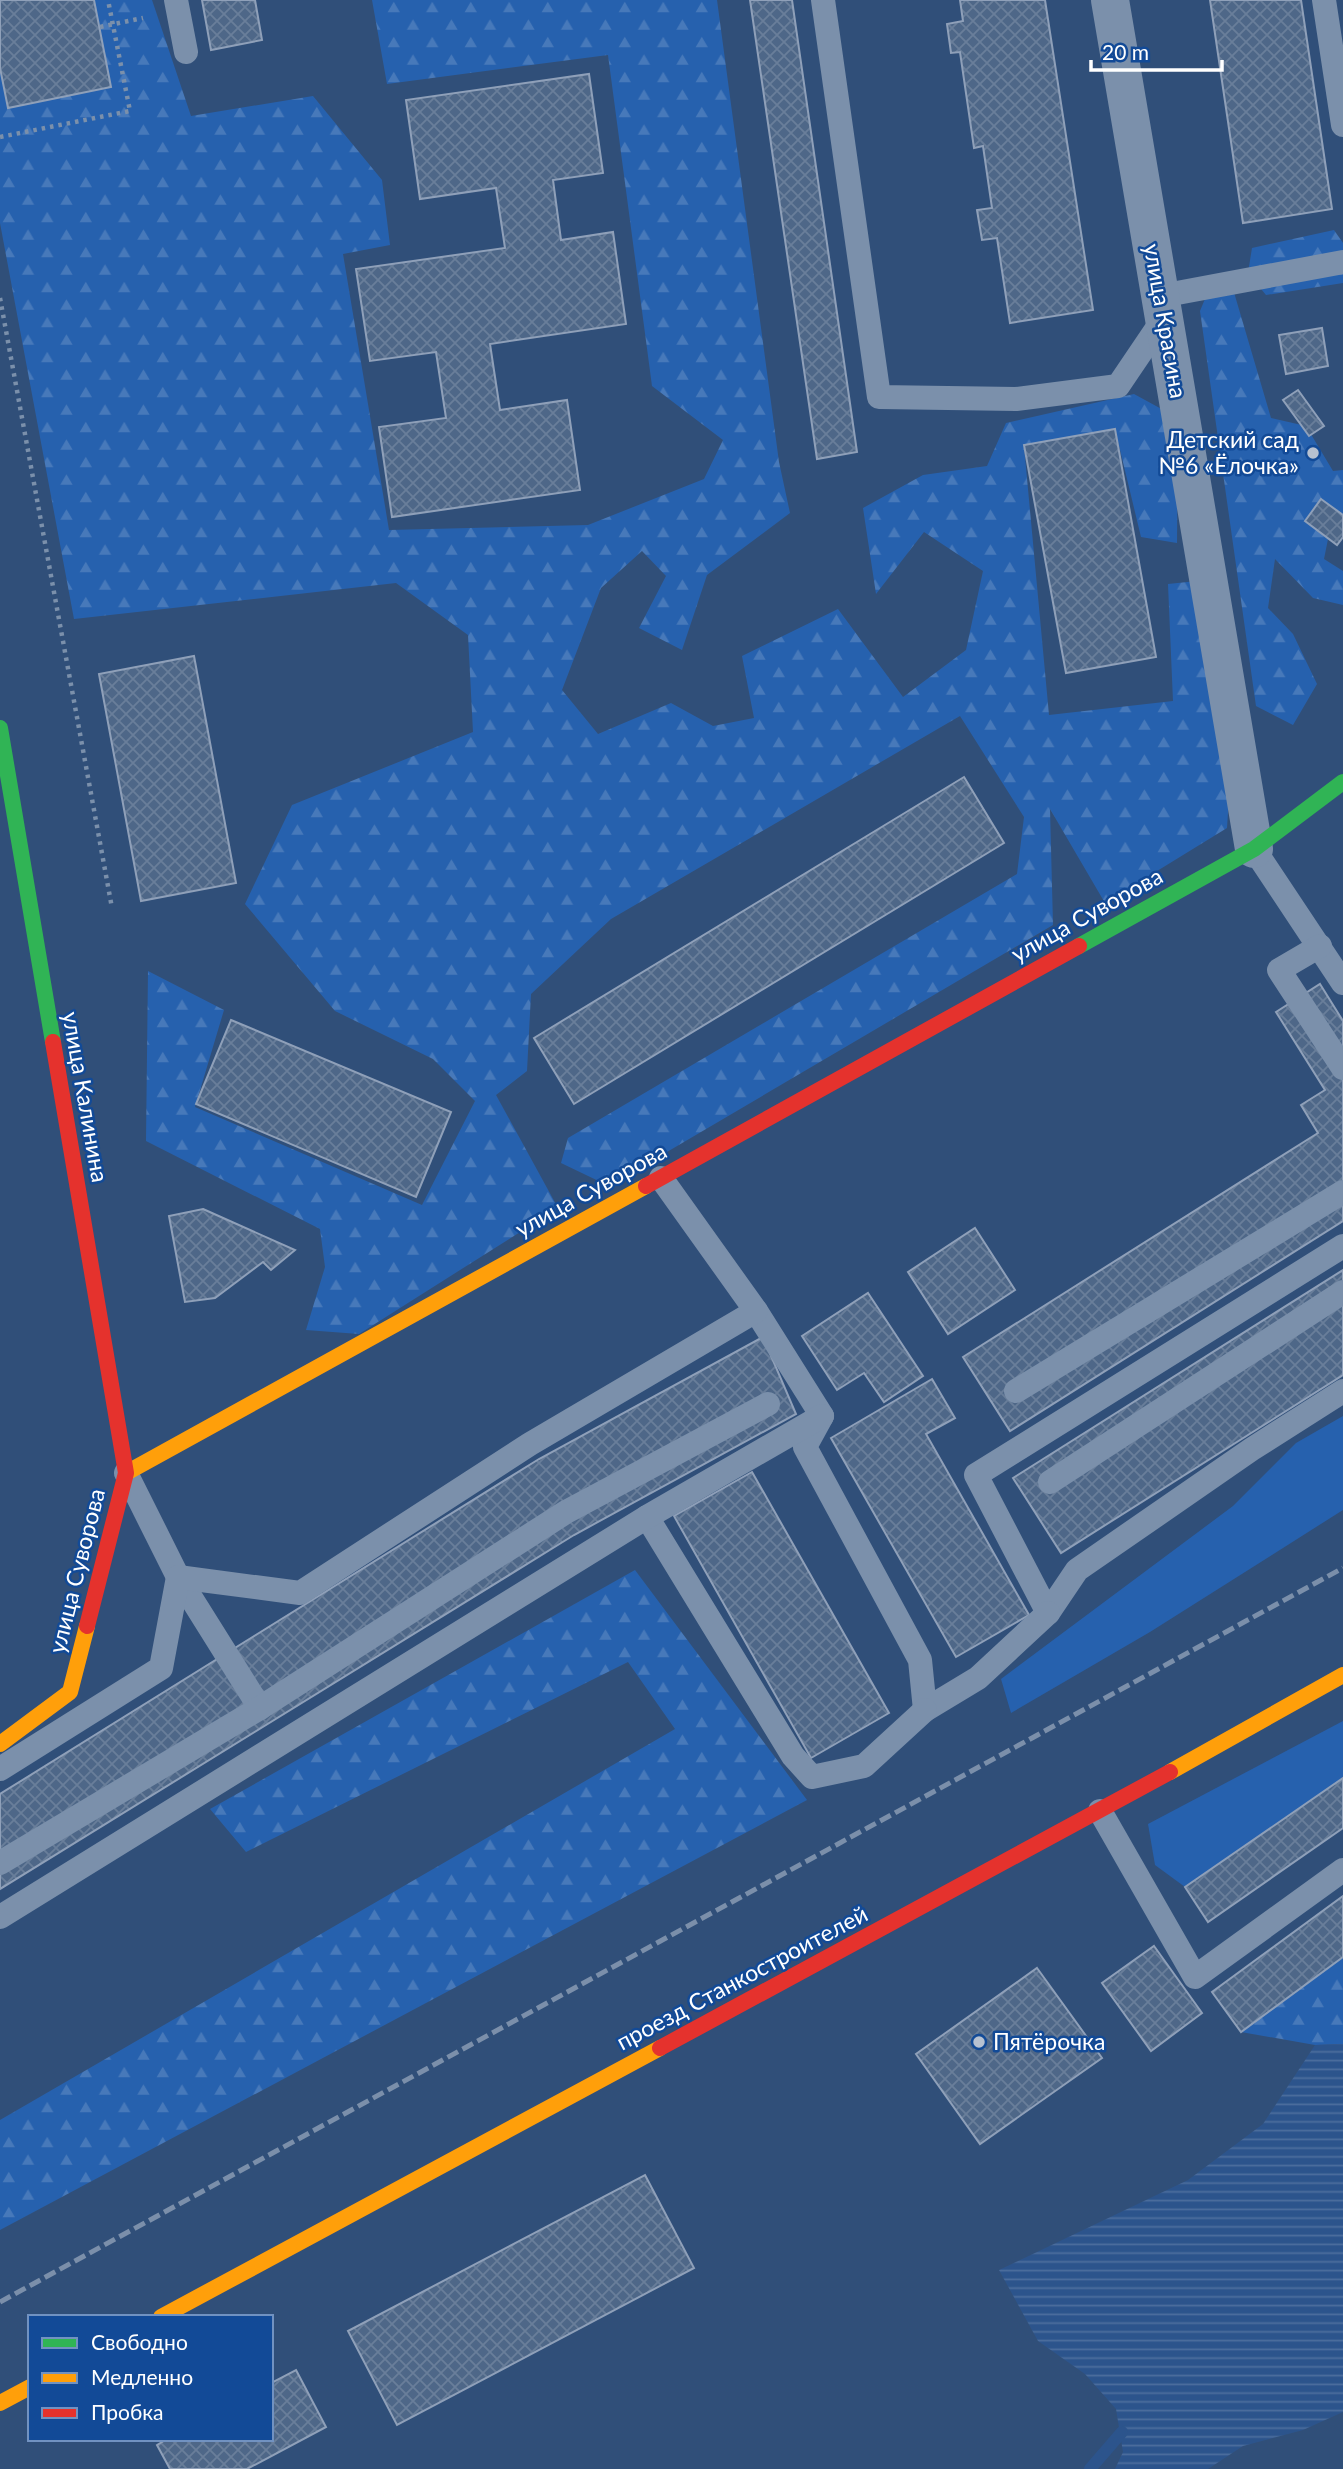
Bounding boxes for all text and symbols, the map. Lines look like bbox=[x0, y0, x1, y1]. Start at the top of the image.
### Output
scale bar bbox=[1091, 28, 1222, 72]
text: 20 m bbox=[1102, 39, 1149, 64]
street label: улица Красина bbox=[1139, 241, 1193, 401]
place label: Детский сад №6 «Ёлочка» bbox=[1158, 425, 1299, 479]
marker: Детский сад №6 «Ёлочка» bbox=[1305, 445, 1321, 461]
street label: улица Суворова bbox=[1006, 861, 1167, 967]
street label: улица Калинина bbox=[57, 1009, 115, 1184]
street label: улица Суворова bbox=[510, 1136, 671, 1242]
street label: улица Суворова bbox=[42, 1485, 110, 1656]
street label: проезд Станкостроителей bbox=[611, 1899, 872, 2055]
place label: Пятёрочка bbox=[993, 2027, 1105, 2055]
marker: Пятёрочка bbox=[971, 2034, 987, 2050]
legend bbox=[28, 2315, 273, 2441]
text: Свободно bbox=[91, 2329, 188, 2354]
text: Медленно bbox=[91, 2364, 193, 2389]
text: Пробка bbox=[91, 2399, 164, 2424]

